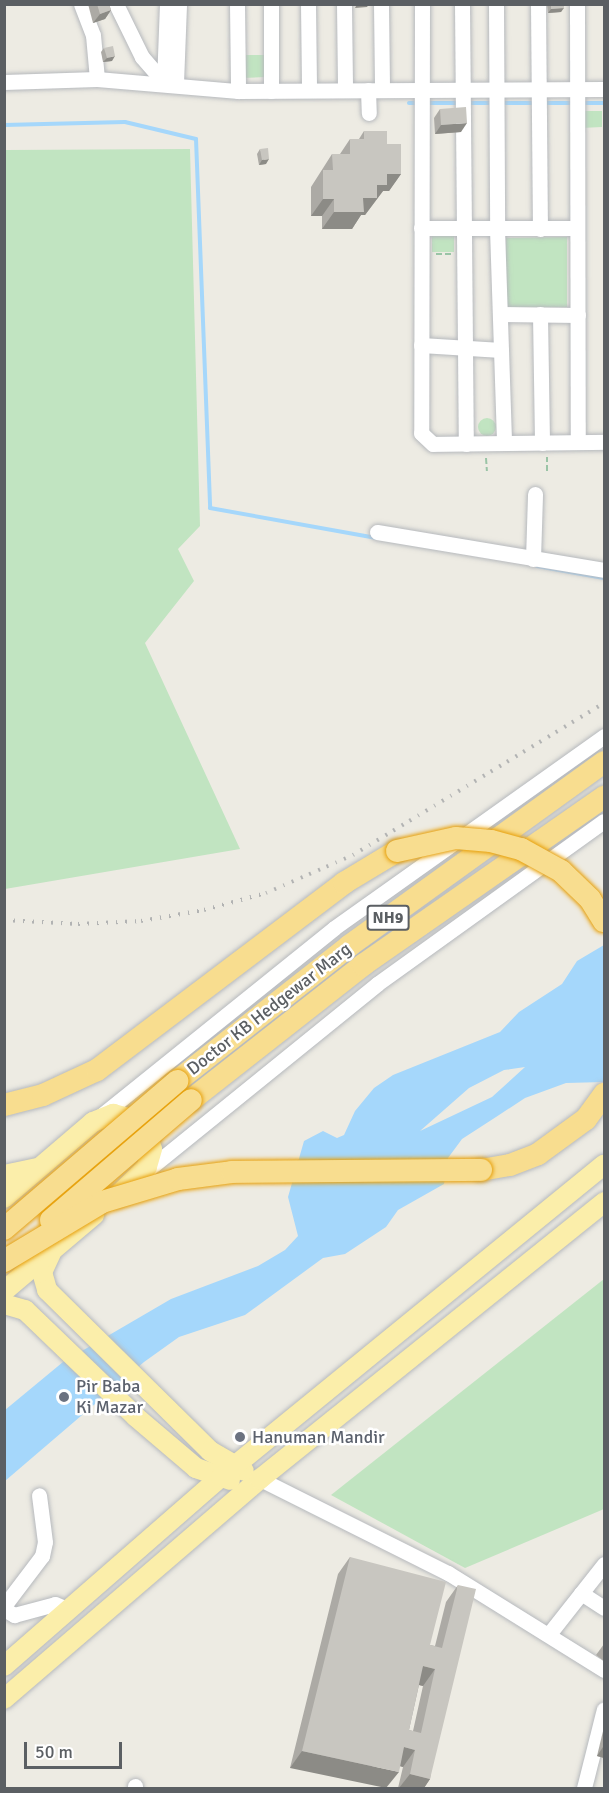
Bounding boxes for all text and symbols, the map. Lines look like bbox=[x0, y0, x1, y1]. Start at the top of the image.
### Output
road number: NH9 bbox=[366, 905, 410, 931]
street label: Doctor KB Hedgewar Marg bbox=[183, 938, 355, 1080]
place label: Pir Baba Ki Mazar bbox=[76, 1376, 143, 1418]
marker: Pir Baba Ki Mazar bbox=[57, 1390, 71, 1404]
place label: Hanuman Mandir bbox=[252, 1426, 385, 1448]
marker: Hanuman Mandir bbox=[233, 1430, 247, 1444]
scale bar bbox=[27, 1730, 124, 1768]
text: 50 m bbox=[35, 1741, 73, 1763]

